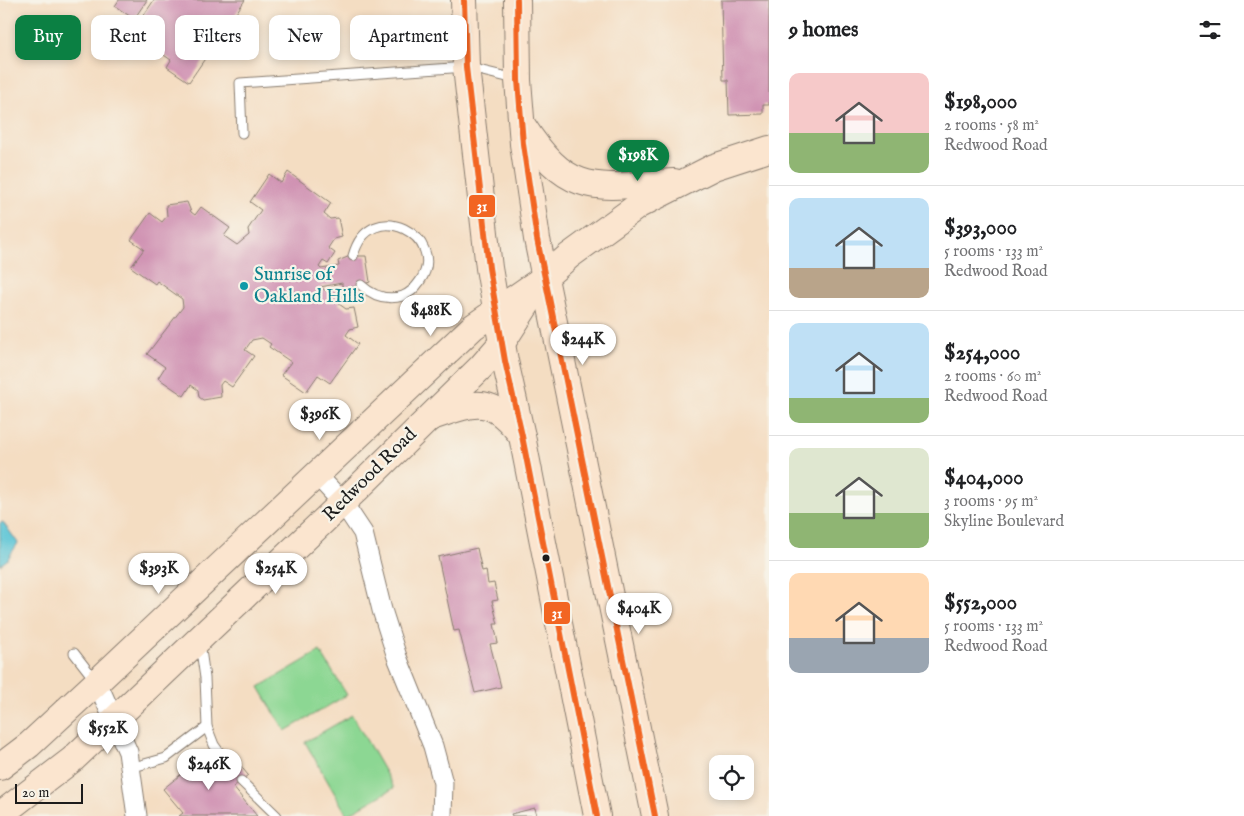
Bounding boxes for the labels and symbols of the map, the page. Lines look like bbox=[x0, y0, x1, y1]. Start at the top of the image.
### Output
pin: $198K bbox=[603, 140, 673, 182]
line badge: 31 bbox=[468, 194, 496, 218]
text: 31 bbox=[477, 198, 487, 216]
place label: Sunrise of Oakland Hills bbox=[254, 263, 364, 309]
marker: Sunrise of Oakland Hills bbox=[238, 280, 250, 292]
pin: $488K bbox=[396, 294, 466, 337]
pin: $244K bbox=[548, 324, 618, 366]
pin: $396K bbox=[285, 398, 355, 441]
street label: Redwood Road bbox=[318, 422, 423, 527]
pin: $393K bbox=[124, 552, 194, 595]
pin: $254K bbox=[241, 552, 311, 595]
unlabelled marker bbox=[541, 553, 551, 563]
pin: $404K bbox=[604, 592, 674, 635]
line badge: 31 bbox=[543, 601, 571, 625]
text: 31 bbox=[552, 605, 562, 623]
pin: $552K bbox=[73, 712, 143, 755]
pin: $246K bbox=[174, 748, 244, 791]
scale bar bbox=[15, 781, 82, 804]

